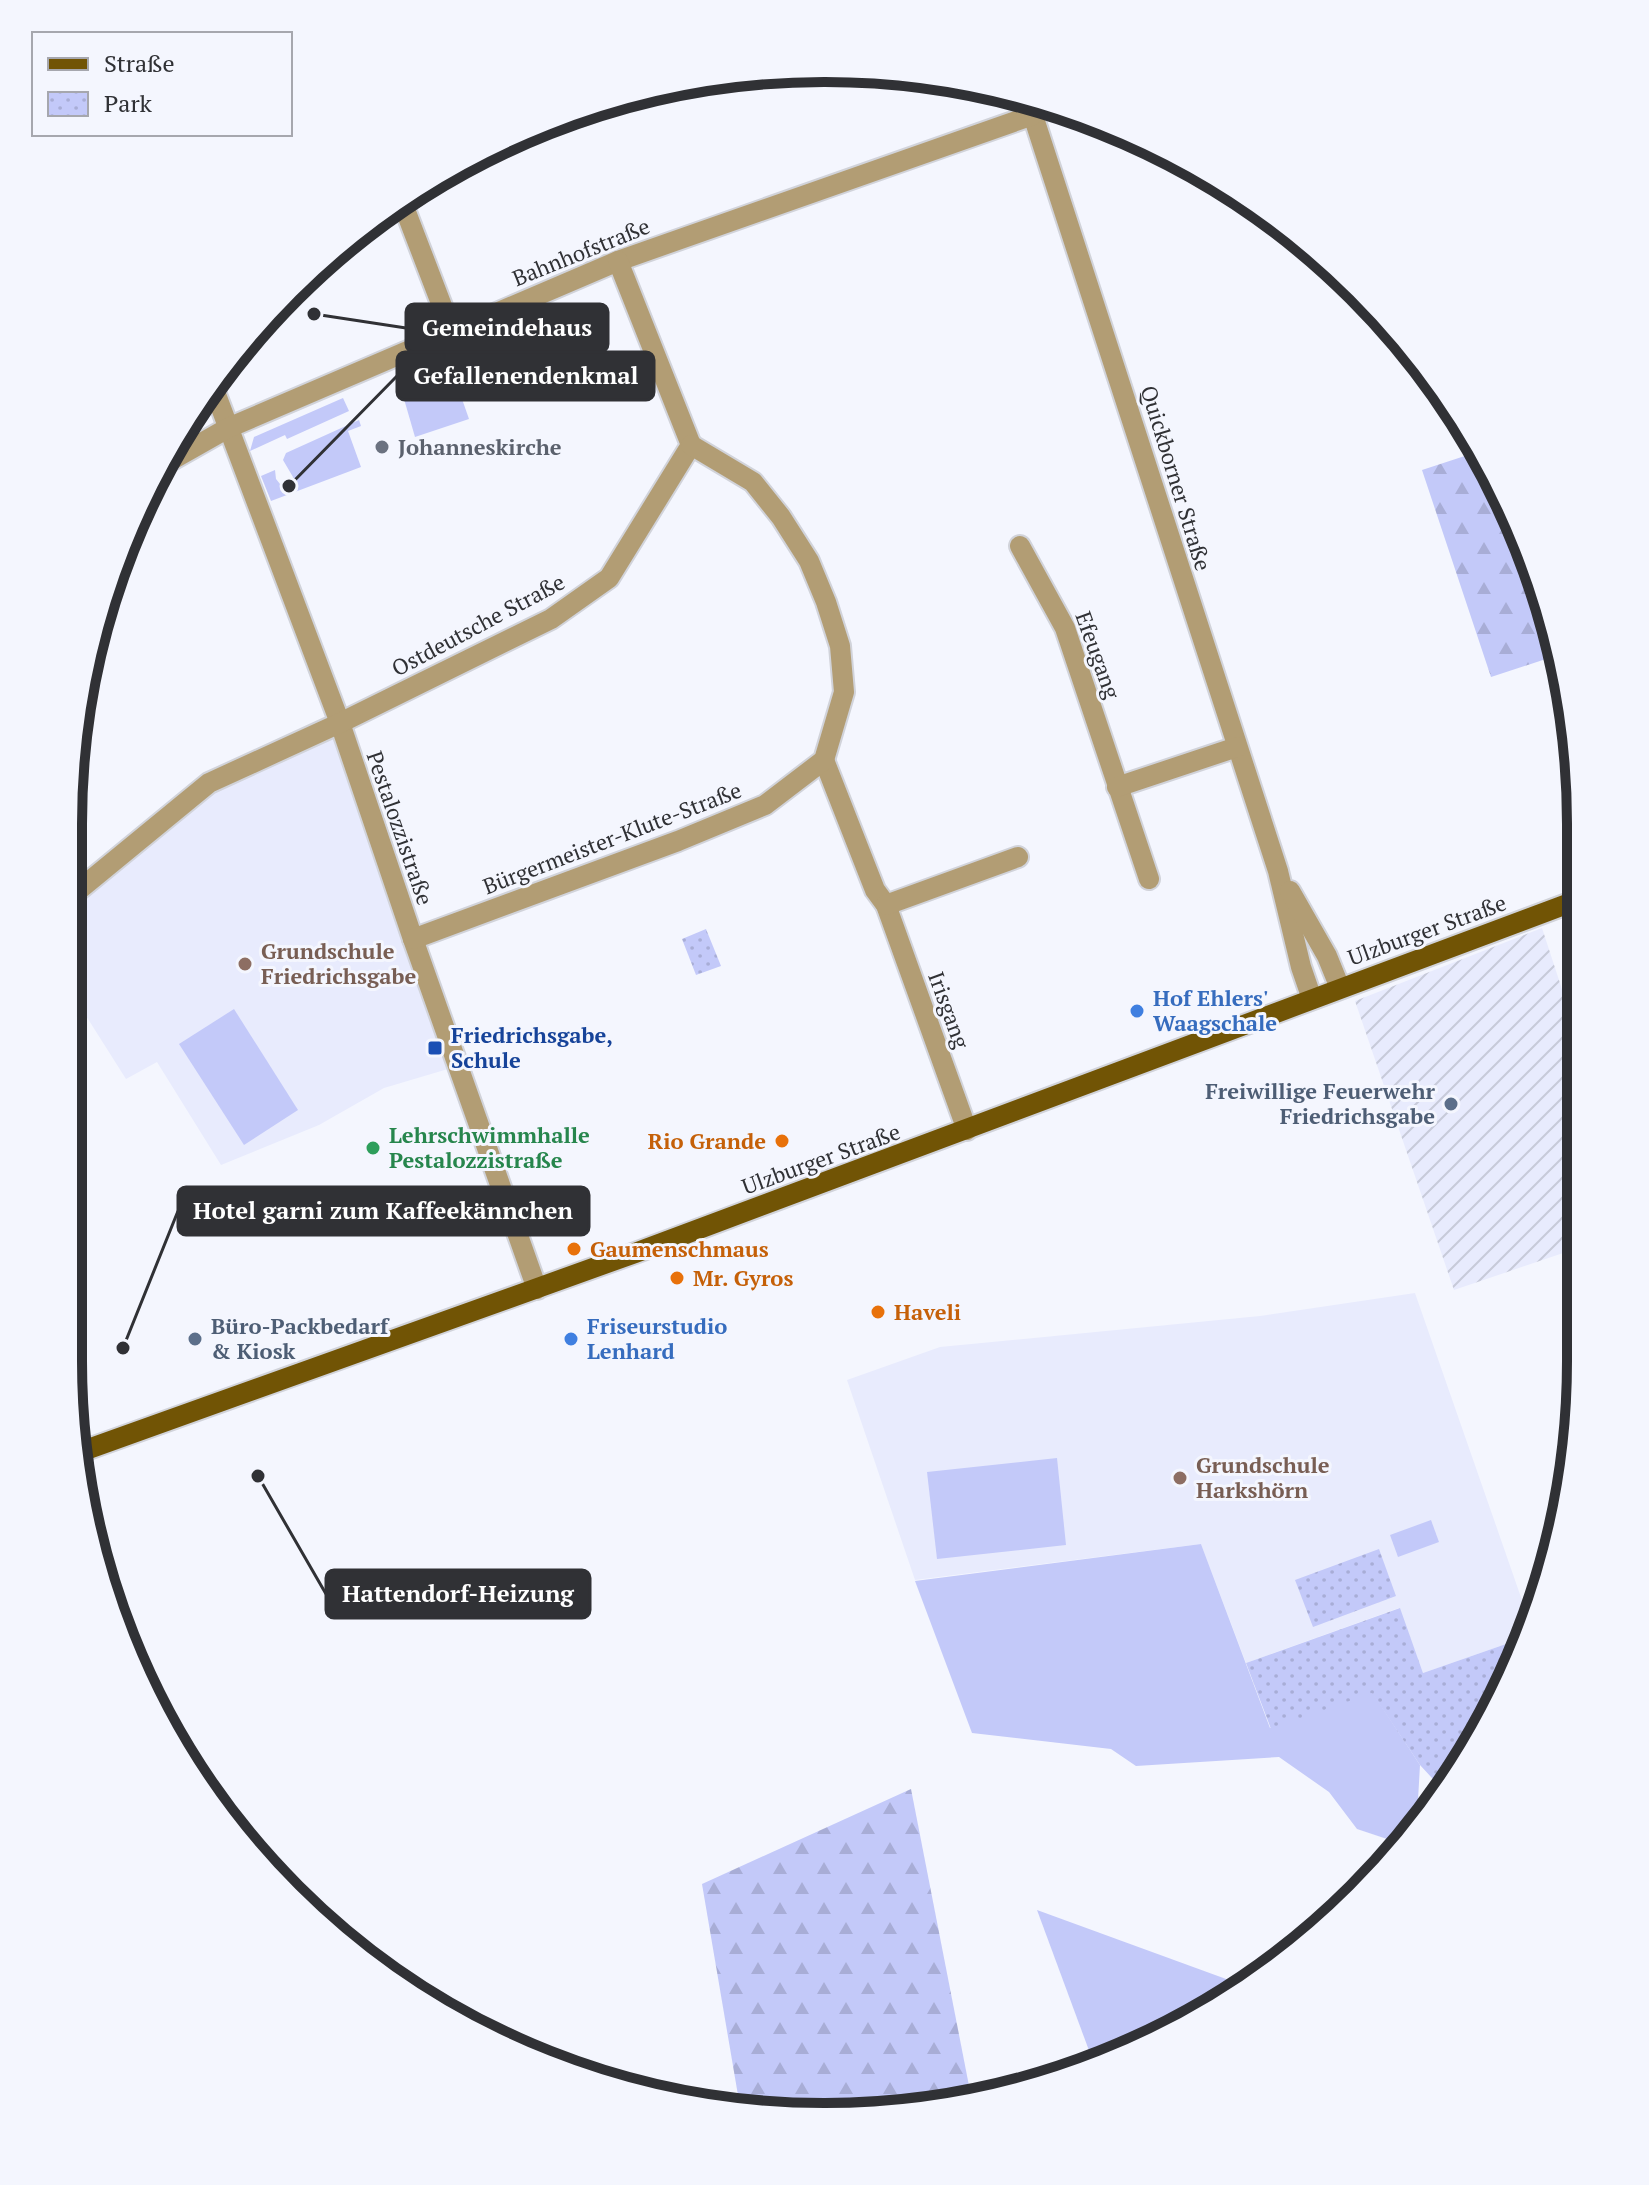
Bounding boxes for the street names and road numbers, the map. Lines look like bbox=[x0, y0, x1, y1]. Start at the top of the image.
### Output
street label: Bahnhofstraße bbox=[508, 211, 654, 292]
street label: Quickborner Straße bbox=[1135, 382, 1218, 574]
street label: Ostdeutsche Straße bbox=[386, 567, 569, 682]
street label: Efeugang bbox=[1069, 607, 1128, 703]
street label: Pestalozzistraße bbox=[361, 747, 440, 909]
street label: Bürgermeister-Klute-Straße bbox=[478, 775, 745, 900]
street label: Ulzburger Straße bbox=[1344, 887, 1510, 972]
street label: Irisgang bbox=[922, 967, 977, 1053]
street label: Ulzburger Straße bbox=[738, 1116, 904, 1201]

